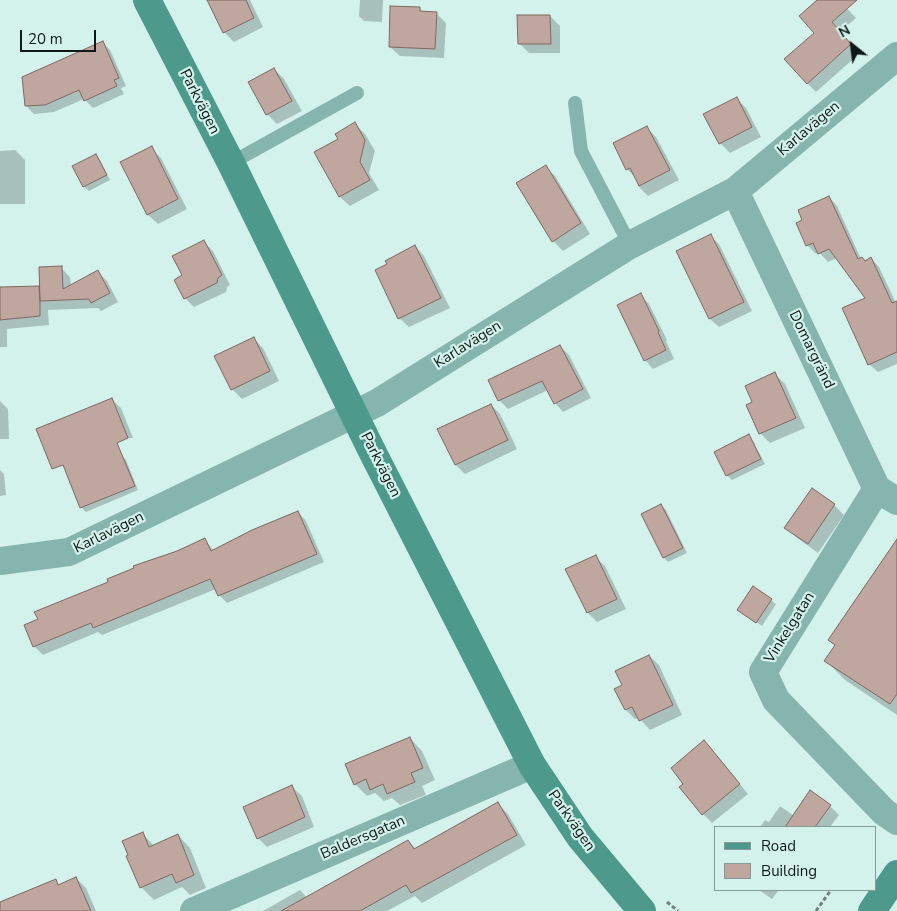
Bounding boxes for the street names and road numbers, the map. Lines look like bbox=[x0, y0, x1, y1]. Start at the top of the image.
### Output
street label: Parkvägen bbox=[175, 66, 223, 138]
street label: Karlavägen bbox=[774, 98, 844, 160]
street label: Domargränd bbox=[784, 308, 838, 392]
street label: Karlavägen bbox=[431, 317, 505, 373]
street label: Parkvägen bbox=[356, 429, 404, 501]
street label: Karlavägen bbox=[71, 508, 147, 558]
street label: Vinkelgatan bbox=[761, 589, 819, 667]
street label: Parkvägen bbox=[543, 787, 599, 855]
street label: Baldersgatan bbox=[318, 812, 408, 864]

